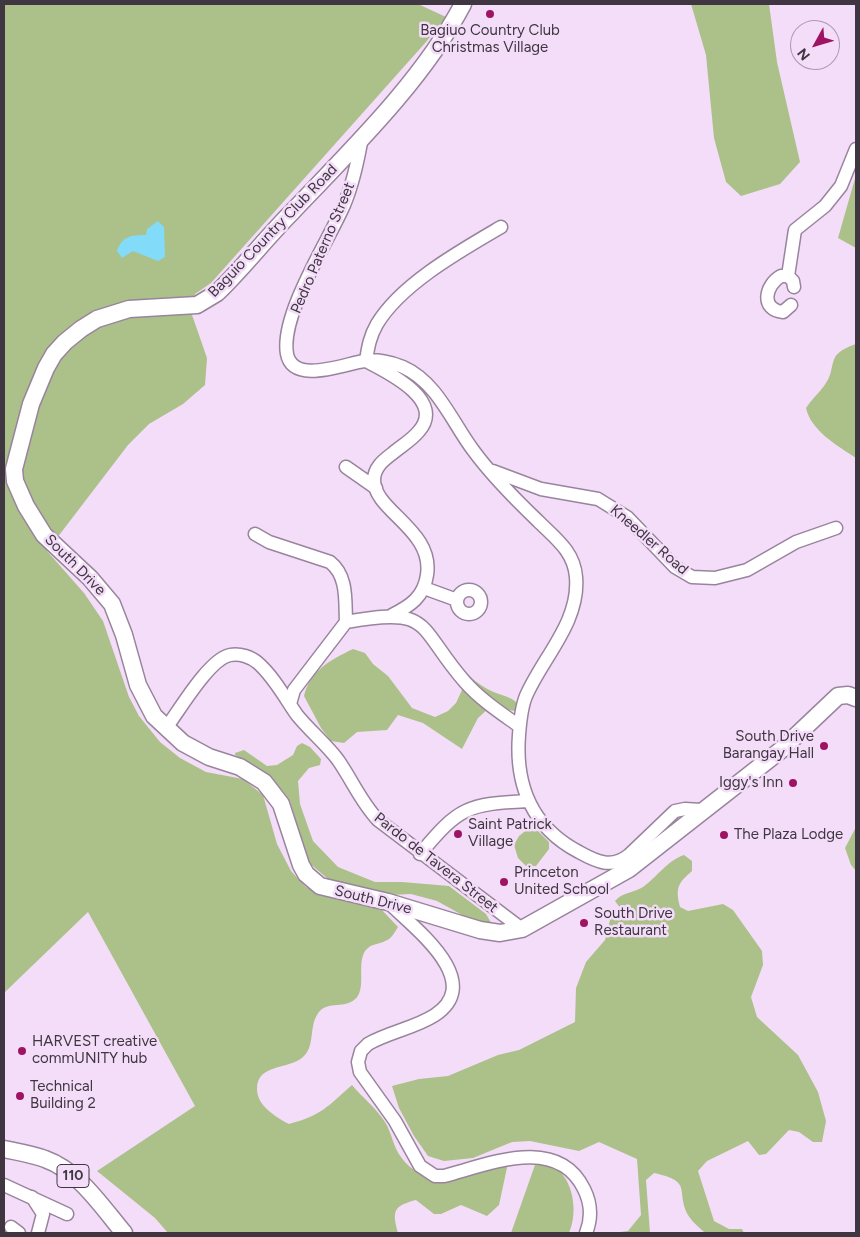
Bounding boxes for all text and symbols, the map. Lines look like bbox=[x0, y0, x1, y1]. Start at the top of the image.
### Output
marker: Bagiuo Country Club Christmas Village bbox=[484, 8, 496, 20]
north arrow bbox=[790, 20, 840, 70]
place label: Bagiuo Country Club Christmas Village bbox=[420, 22, 560, 57]
text: N bbox=[794, 45, 814, 64]
street label: Baguio Country Club Road bbox=[205, 161, 341, 301]
street label: Pedro Paterno Street bbox=[287, 180, 359, 316]
street label: Kneedler Road bbox=[606, 501, 692, 579]
street label: South Drive bbox=[41, 531, 109, 599]
place label: South Drive Barangay Hall bbox=[723, 728, 814, 763]
marker: South Drive Barangay Hall bbox=[818, 740, 830, 752]
place label: Iggy's Inn bbox=[719, 774, 783, 792]
marker: Iggy's Inn bbox=[787, 777, 799, 789]
street label: Pardo de Tavera Street bbox=[370, 809, 502, 917]
place label: Saint Patrick Village bbox=[468, 816, 552, 851]
place label: The Plaza Lodge bbox=[734, 826, 843, 844]
marker: Saint Patrick Village bbox=[452, 828, 464, 840]
marker: The Plaza Lodge bbox=[718, 829, 730, 841]
place label: Princeton United School bbox=[514, 864, 609, 899]
marker: Princeton United School bbox=[498, 876, 510, 888]
street label: South Drive bbox=[333, 882, 413, 918]
place label: South Drive Restaurant bbox=[594, 905, 673, 940]
marker: South Drive Restaurant bbox=[578, 917, 590, 929]
place label: HARVEST creative commUNITY hub bbox=[32, 1033, 157, 1068]
marker: HARVEST creative commUNITY hub bbox=[16, 1045, 28, 1057]
place label: Technical Building 2 bbox=[30, 1078, 96, 1113]
marker: Technical Building 2 bbox=[14, 1090, 26, 1102]
road number: 110 bbox=[57, 1164, 89, 1188]

